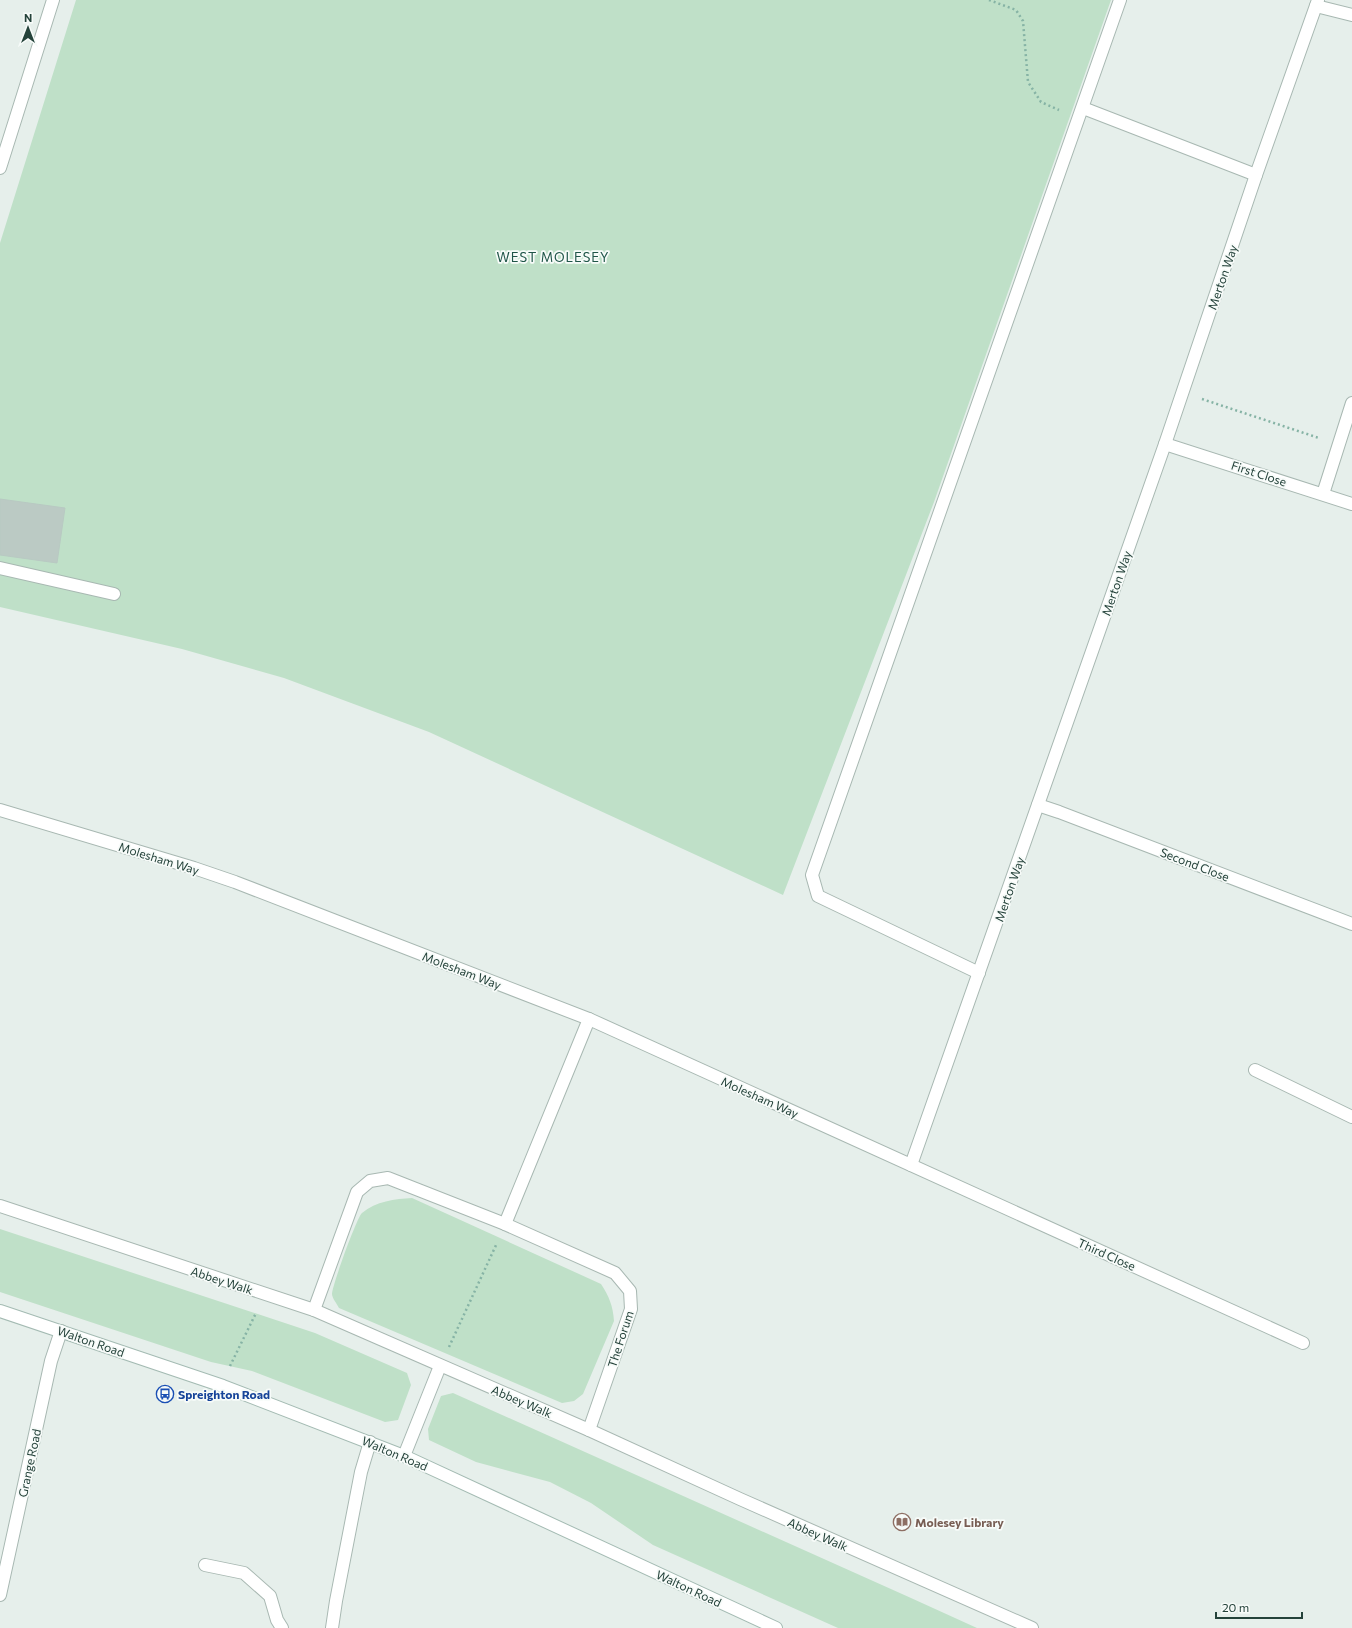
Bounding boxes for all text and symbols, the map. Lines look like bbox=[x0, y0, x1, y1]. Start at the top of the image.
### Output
north arrow bbox=[8, 8, 48, 48]
text: N bbox=[24, 11, 32, 24]
street label: Merton Way bbox=[1204, 243, 1240, 311]
district label: WEST MOLESEY bbox=[496, 249, 610, 265]
street label: First Close bbox=[1230, 457, 1288, 489]
street label: Merton Way bbox=[1098, 549, 1134, 617]
street label: Molesham Way bbox=[117, 839, 201, 877]
street label: Second Close bbox=[1159, 844, 1231, 884]
street label: Merton Way bbox=[991, 855, 1027, 923]
street label: Molesham Way bbox=[421, 949, 503, 991]
street label: Molesham Way bbox=[719, 1074, 801, 1120]
street label: Third Close bbox=[1076, 1235, 1138, 1273]
street label: Abbey Walk bbox=[189, 1263, 255, 1297]
street label: The Forum bbox=[604, 1309, 636, 1369]
street label: Walton Road bbox=[56, 1323, 126, 1359]
street label: Abbey Walk bbox=[490, 1382, 555, 1420]
bus stop icon: Spreighton Road bbox=[155, 1384, 175, 1404]
place label: Spreighton Road bbox=[178, 1387, 270, 1401]
street label: Grange Road bbox=[15, 1427, 43, 1499]
street label: Walton Road bbox=[360, 1433, 430, 1473]
library icon: Molesey Library bbox=[892, 1512, 912, 1532]
street label: Abbey Walk bbox=[786, 1514, 851, 1554]
place label: Molesey Library bbox=[915, 1515, 1004, 1529]
street label: Walton Road bbox=[654, 1567, 724, 1609]
scale bar bbox=[1216, 1594, 1302, 1620]
text: 20 m bbox=[1222, 1600, 1249, 1614]

